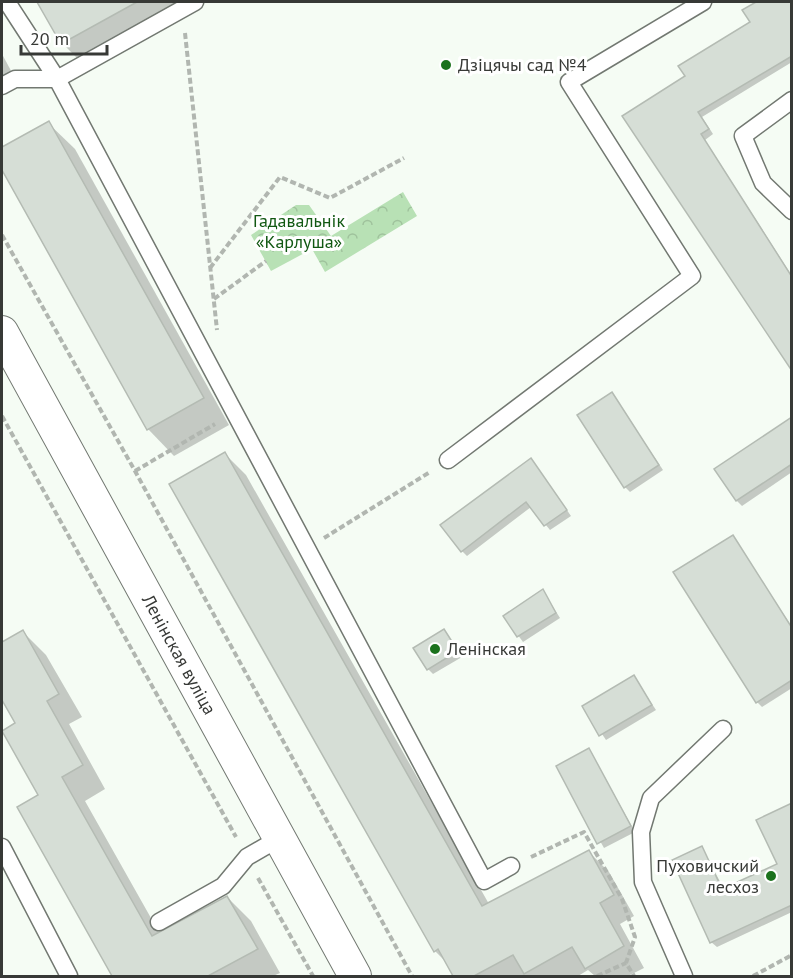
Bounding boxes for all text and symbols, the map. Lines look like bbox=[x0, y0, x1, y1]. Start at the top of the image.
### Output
scale bar bbox=[21, 18, 106, 56]
text: 20 m bbox=[30, 27, 69, 50]
place label: Дзіцячы сад №4 bbox=[458, 53, 587, 76]
marker: Дзіцячы сад №4 bbox=[439, 58, 453, 72]
park label: Гадавальнік «Карлуша» bbox=[253, 209, 345, 253]
street label: Ленінская вуліца bbox=[137, 589, 222, 719]
place label: Ленінская bbox=[446, 637, 526, 660]
marker: Ленінская bbox=[428, 642, 442, 656]
place label: Пуховичский лесхоз bbox=[656, 854, 759, 898]
marker: Пуховичский лесхоз bbox=[764, 869, 778, 883]

